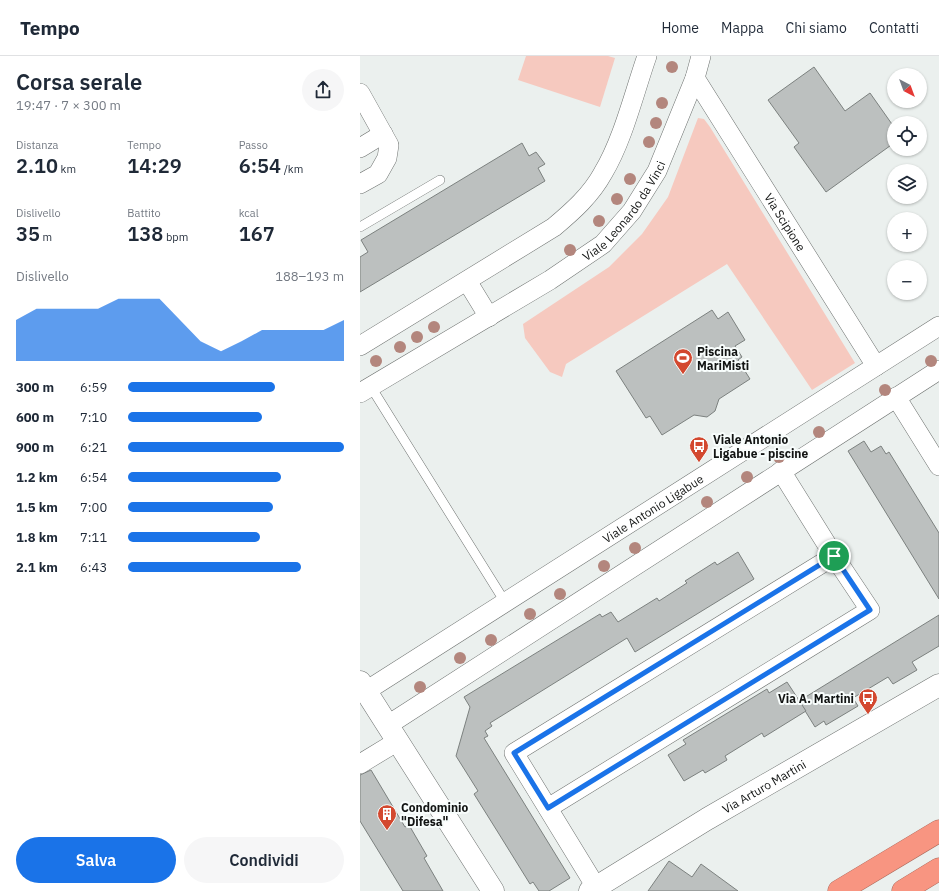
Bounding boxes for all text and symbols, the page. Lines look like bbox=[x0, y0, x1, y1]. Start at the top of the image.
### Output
text: Tempo bbox=[20, 16, 80, 40]
text: Home bbox=[661, 19, 699, 37]
text: Mappa bbox=[721, 19, 764, 37]
text: Chi siamo bbox=[786, 19, 847, 37]
text: Contatti bbox=[869, 19, 919, 37]
text: Corsa serale bbox=[16, 67, 142, 96]
north arrow bbox=[887, 68, 927, 108]
map controls bbox=[887, 68, 927, 300]
button: share bbox=[302, 69, 344, 111]
text: 19:47 · 7 × 300 m bbox=[16, 97, 121, 114]
button: locate bbox=[887, 116, 927, 156]
text: Distanza bbox=[16, 138, 58, 152]
text: Tempo bbox=[127, 138, 161, 152]
text: Passo bbox=[239, 138, 268, 152]
text: 2.10 bbox=[16, 152, 58, 179]
text: 14:29 bbox=[127, 152, 182, 179]
text: 6:54 bbox=[239, 152, 281, 179]
street label: Viale Leonardo da Vinci bbox=[579, 159, 668, 264]
text: km bbox=[58, 162, 76, 176]
text: /km bbox=[281, 162, 303, 176]
button: layers bbox=[887, 164, 927, 204]
street label: Via Scipione bbox=[762, 190, 810, 254]
text: Dislivello bbox=[16, 206, 61, 220]
text: Battito bbox=[127, 206, 161, 220]
text: kcal bbox=[239, 206, 259, 220]
button: + bbox=[887, 212, 927, 252]
text: 35 bbox=[16, 220, 40, 247]
text: 138 bbox=[127, 220, 163, 247]
text: 167 bbox=[239, 220, 275, 247]
text: m bbox=[40, 230, 52, 244]
text: bpm bbox=[163, 230, 188, 244]
button: − bbox=[887, 260, 927, 300]
text: Dislivello bbox=[16, 268, 69, 285]
text: 188–193 m bbox=[275, 268, 344, 285]
place label: Piscina MariMisti bbox=[697, 344, 749, 373]
sports icon: Piscina MariMisti bbox=[672, 347, 694, 375]
text: 300 m bbox=[16, 379, 54, 396]
text: 6:59 bbox=[80, 379, 107, 396]
text: 600 m bbox=[16, 409, 54, 426]
text: 7:10 bbox=[80, 409, 107, 426]
place label: Viale Antonio Ligabue - piscine bbox=[713, 432, 808, 461]
bus stop icon: Viale Antonio Ligabue - piscine bbox=[688, 435, 710, 463]
text: 900 m bbox=[16, 439, 54, 456]
text: 6:21 bbox=[80, 439, 107, 456]
text: 1.2 km bbox=[16, 469, 58, 486]
text: 6:54 bbox=[80, 469, 107, 486]
street label: Viale Antonio Ligabue bbox=[600, 471, 706, 546]
text: 1.5 km bbox=[16, 499, 58, 516]
text: 7:00 bbox=[80, 499, 107, 516]
text: 1.8 km bbox=[16, 529, 58, 546]
text: 7:11 bbox=[80, 529, 107, 546]
pin bbox=[817, 539, 851, 573]
icon: arrive bbox=[823, 545, 845, 567]
text: 2.1 km bbox=[16, 559, 58, 576]
text: 6:43 bbox=[80, 559, 107, 576]
bus stop icon: Via A. Martini bbox=[857, 687, 879, 715]
place label: Via A. Martini bbox=[778, 691, 854, 706]
street label: Via Arturo Martini bbox=[719, 756, 808, 816]
place label: Condominio "Difesa" bbox=[401, 800, 469, 829]
building icon: Condominio "Difesa" bbox=[376, 803, 398, 831]
button: Salva bbox=[16, 837, 176, 883]
button: Condividi bbox=[184, 837, 344, 883]

